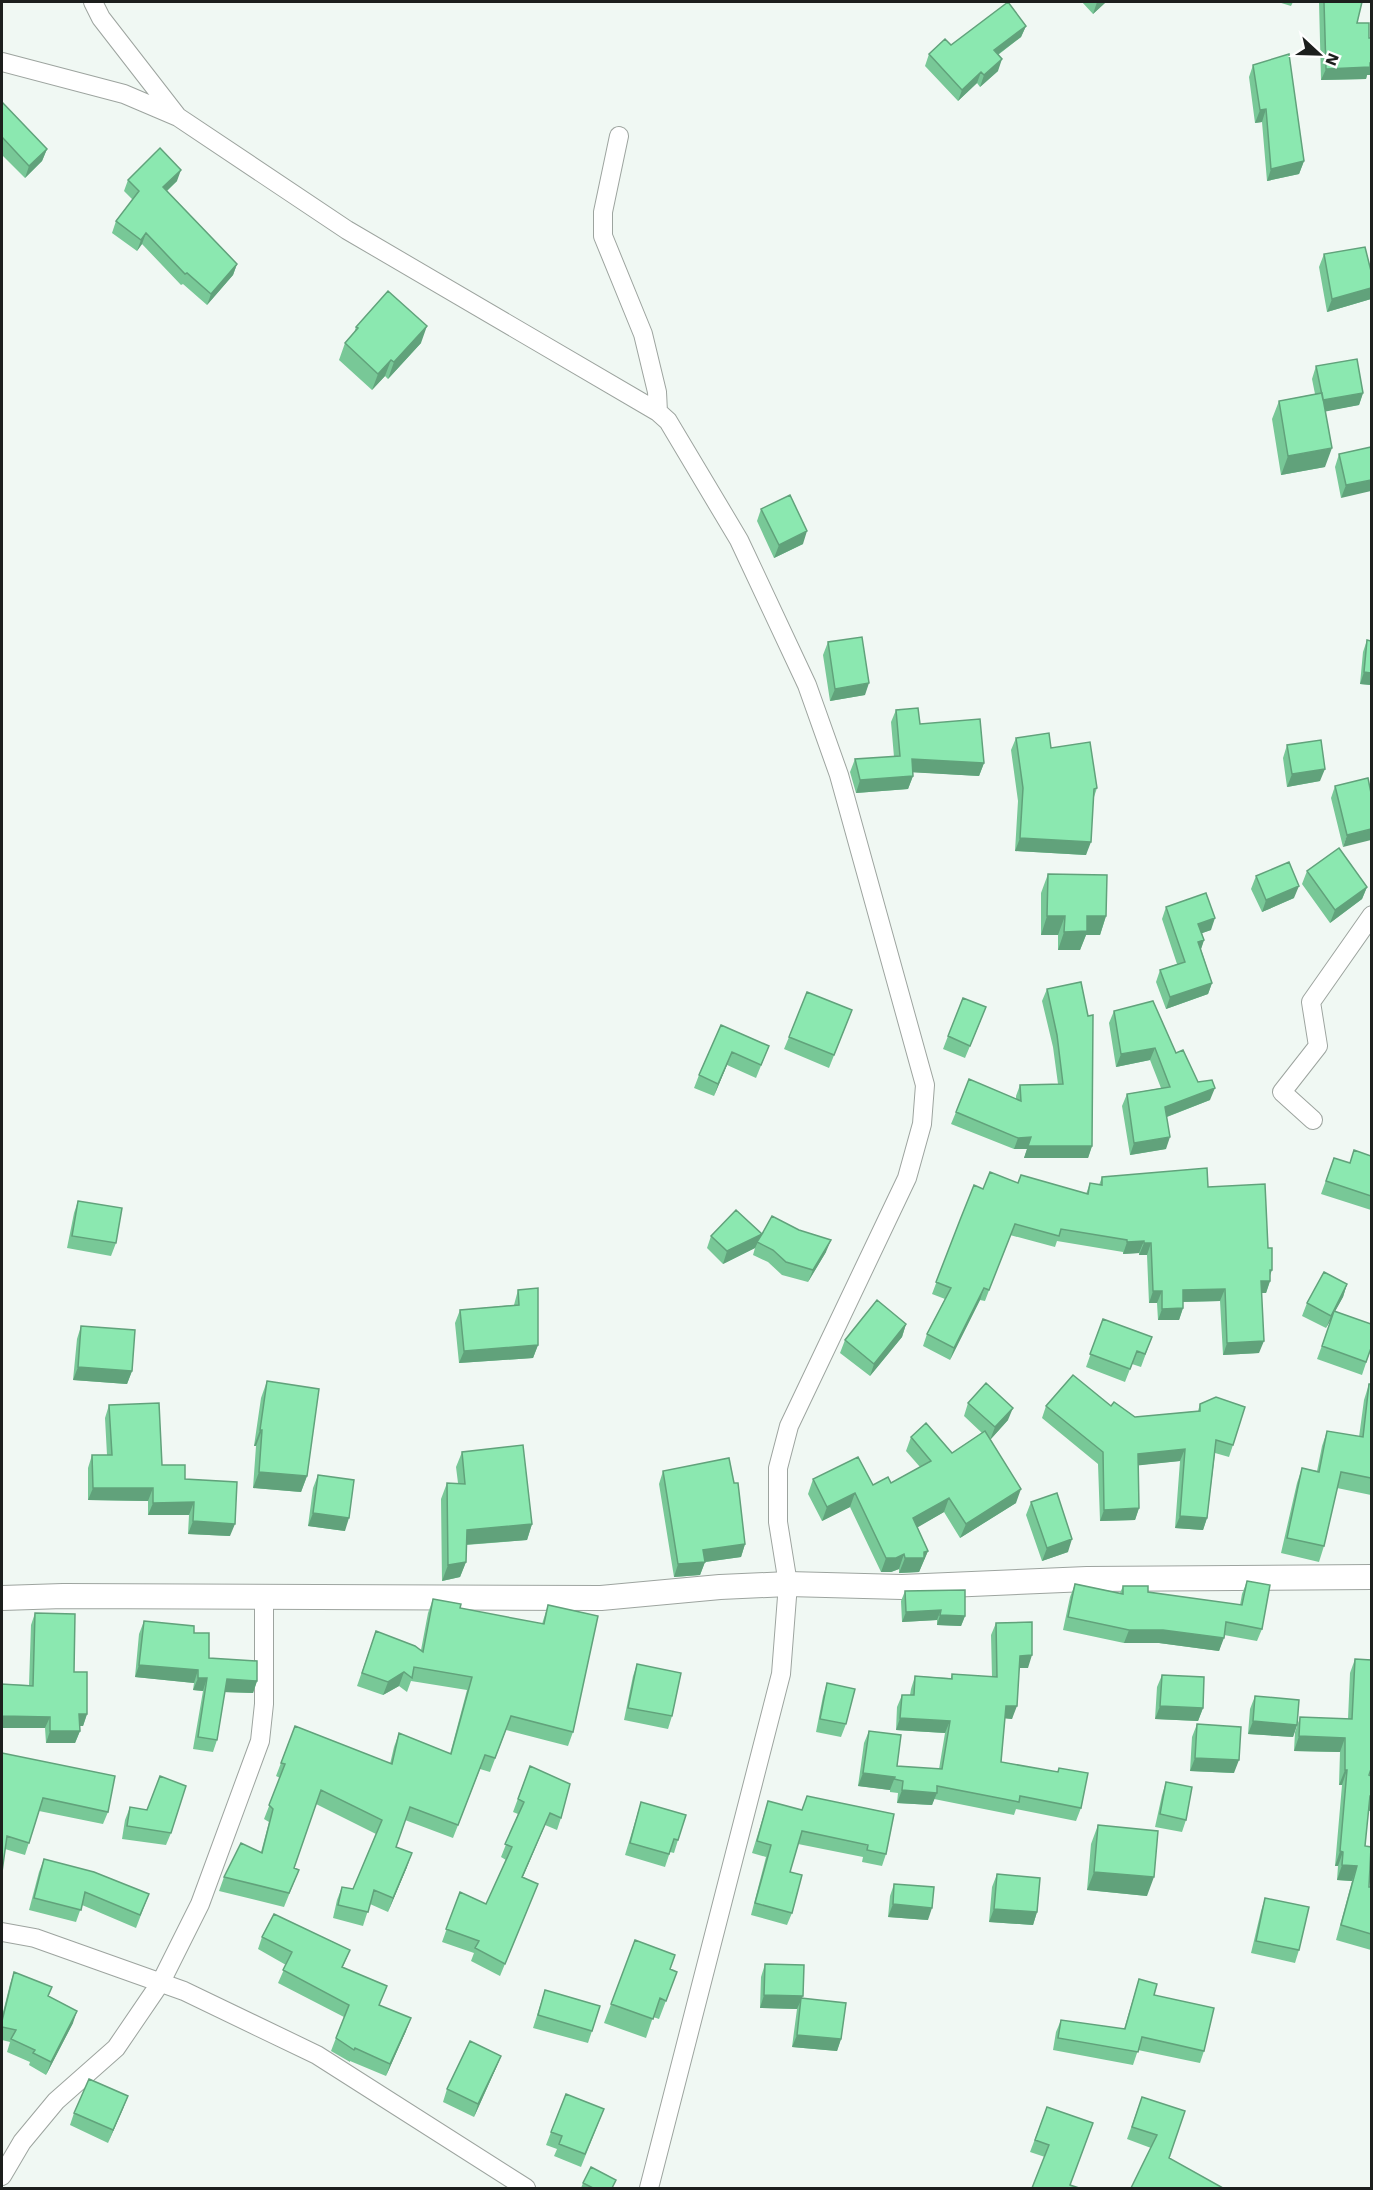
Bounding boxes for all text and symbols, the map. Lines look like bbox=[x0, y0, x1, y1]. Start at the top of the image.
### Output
north arrow bbox=[1289, 24, 1349, 84]
text: N bbox=[1321, 50, 1343, 68]

